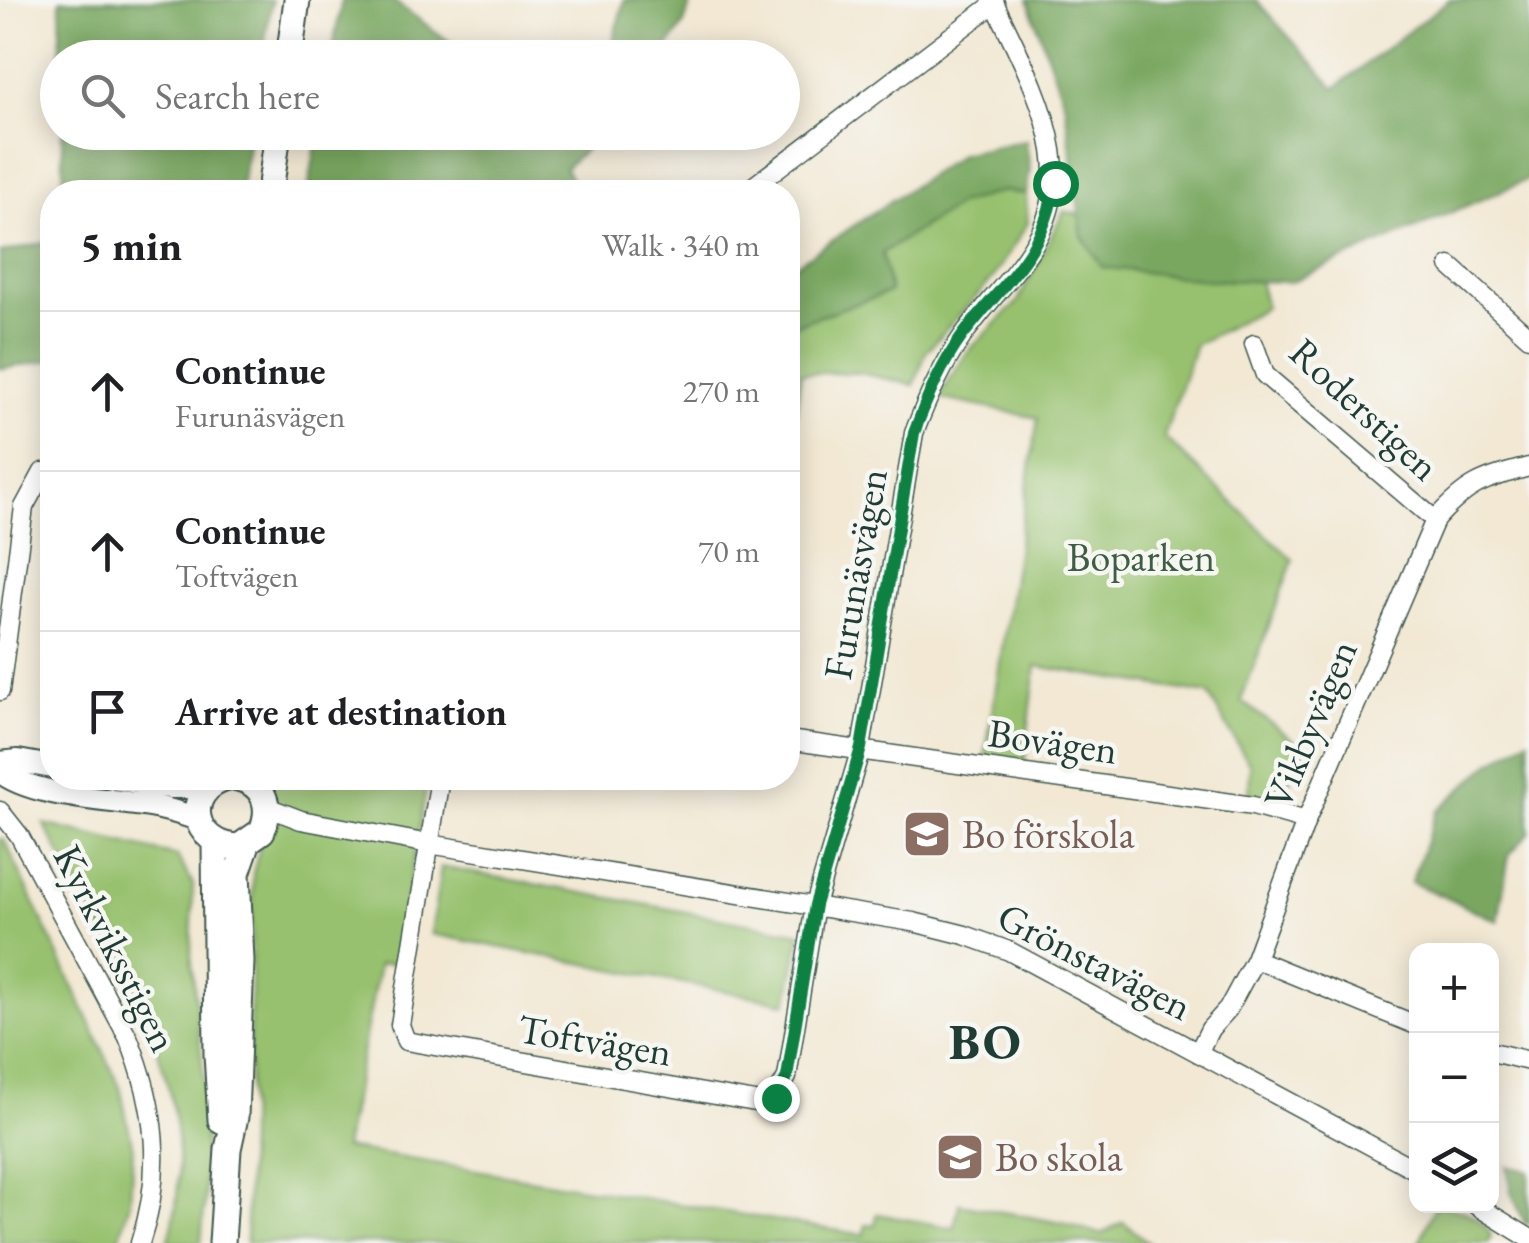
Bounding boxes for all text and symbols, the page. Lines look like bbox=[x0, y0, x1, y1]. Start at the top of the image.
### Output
search box bbox=[40, 40, 800, 150]
icon: search bbox=[75, 68, 130, 123]
text: Search here bbox=[155, 71, 320, 120]
route start bbox=[1033, 161, 1079, 207]
text: 5 min bbox=[80, 218, 182, 273]
text: Walk · 340 m bbox=[602, 224, 760, 266]
street label: Roderstigen bbox=[1279, 326, 1451, 492]
text: Continue bbox=[175, 346, 326, 395]
icon: ahead bbox=[80, 364, 135, 419]
text: 270 m bbox=[683, 370, 760, 412]
text: Furunäsvägen bbox=[175, 395, 345, 437]
street label: Furunäsvägen bbox=[811, 465, 899, 683]
text: Continue bbox=[175, 506, 326, 555]
icon: ahead bbox=[80, 524, 135, 579]
text: 70 m bbox=[698, 530, 760, 572]
park label: Boparken bbox=[1067, 531, 1215, 583]
text: Toftvägen bbox=[175, 555, 299, 597]
street label: Vikbyvägen bbox=[1251, 632, 1369, 816]
icon: arrive bbox=[80, 684, 135, 739]
text: Arrive at destination bbox=[175, 687, 507, 736]
street label: Bovägen bbox=[985, 706, 1121, 776]
school or university icon: Bo förskola bbox=[901, 808, 953, 860]
place label: Bo förskola bbox=[962, 808, 1135, 860]
street label: Kyrkviksstigen bbox=[42, 836, 190, 1060]
street label: Grönstavägen bbox=[989, 890, 1201, 1032]
map controls bbox=[1409, 943, 1499, 1213]
button: + bbox=[1409, 943, 1499, 1033]
street label: Toftvägen bbox=[515, 1002, 675, 1078]
district label: BO bbox=[949, 1009, 1023, 1074]
button: − bbox=[1409, 1033, 1499, 1123]
route end bbox=[754, 1076, 800, 1122]
button: layers bbox=[1409, 1123, 1499, 1213]
school or university icon: Bo skola bbox=[934, 1131, 986, 1183]
place label: Bo skola bbox=[995, 1131, 1123, 1183]

